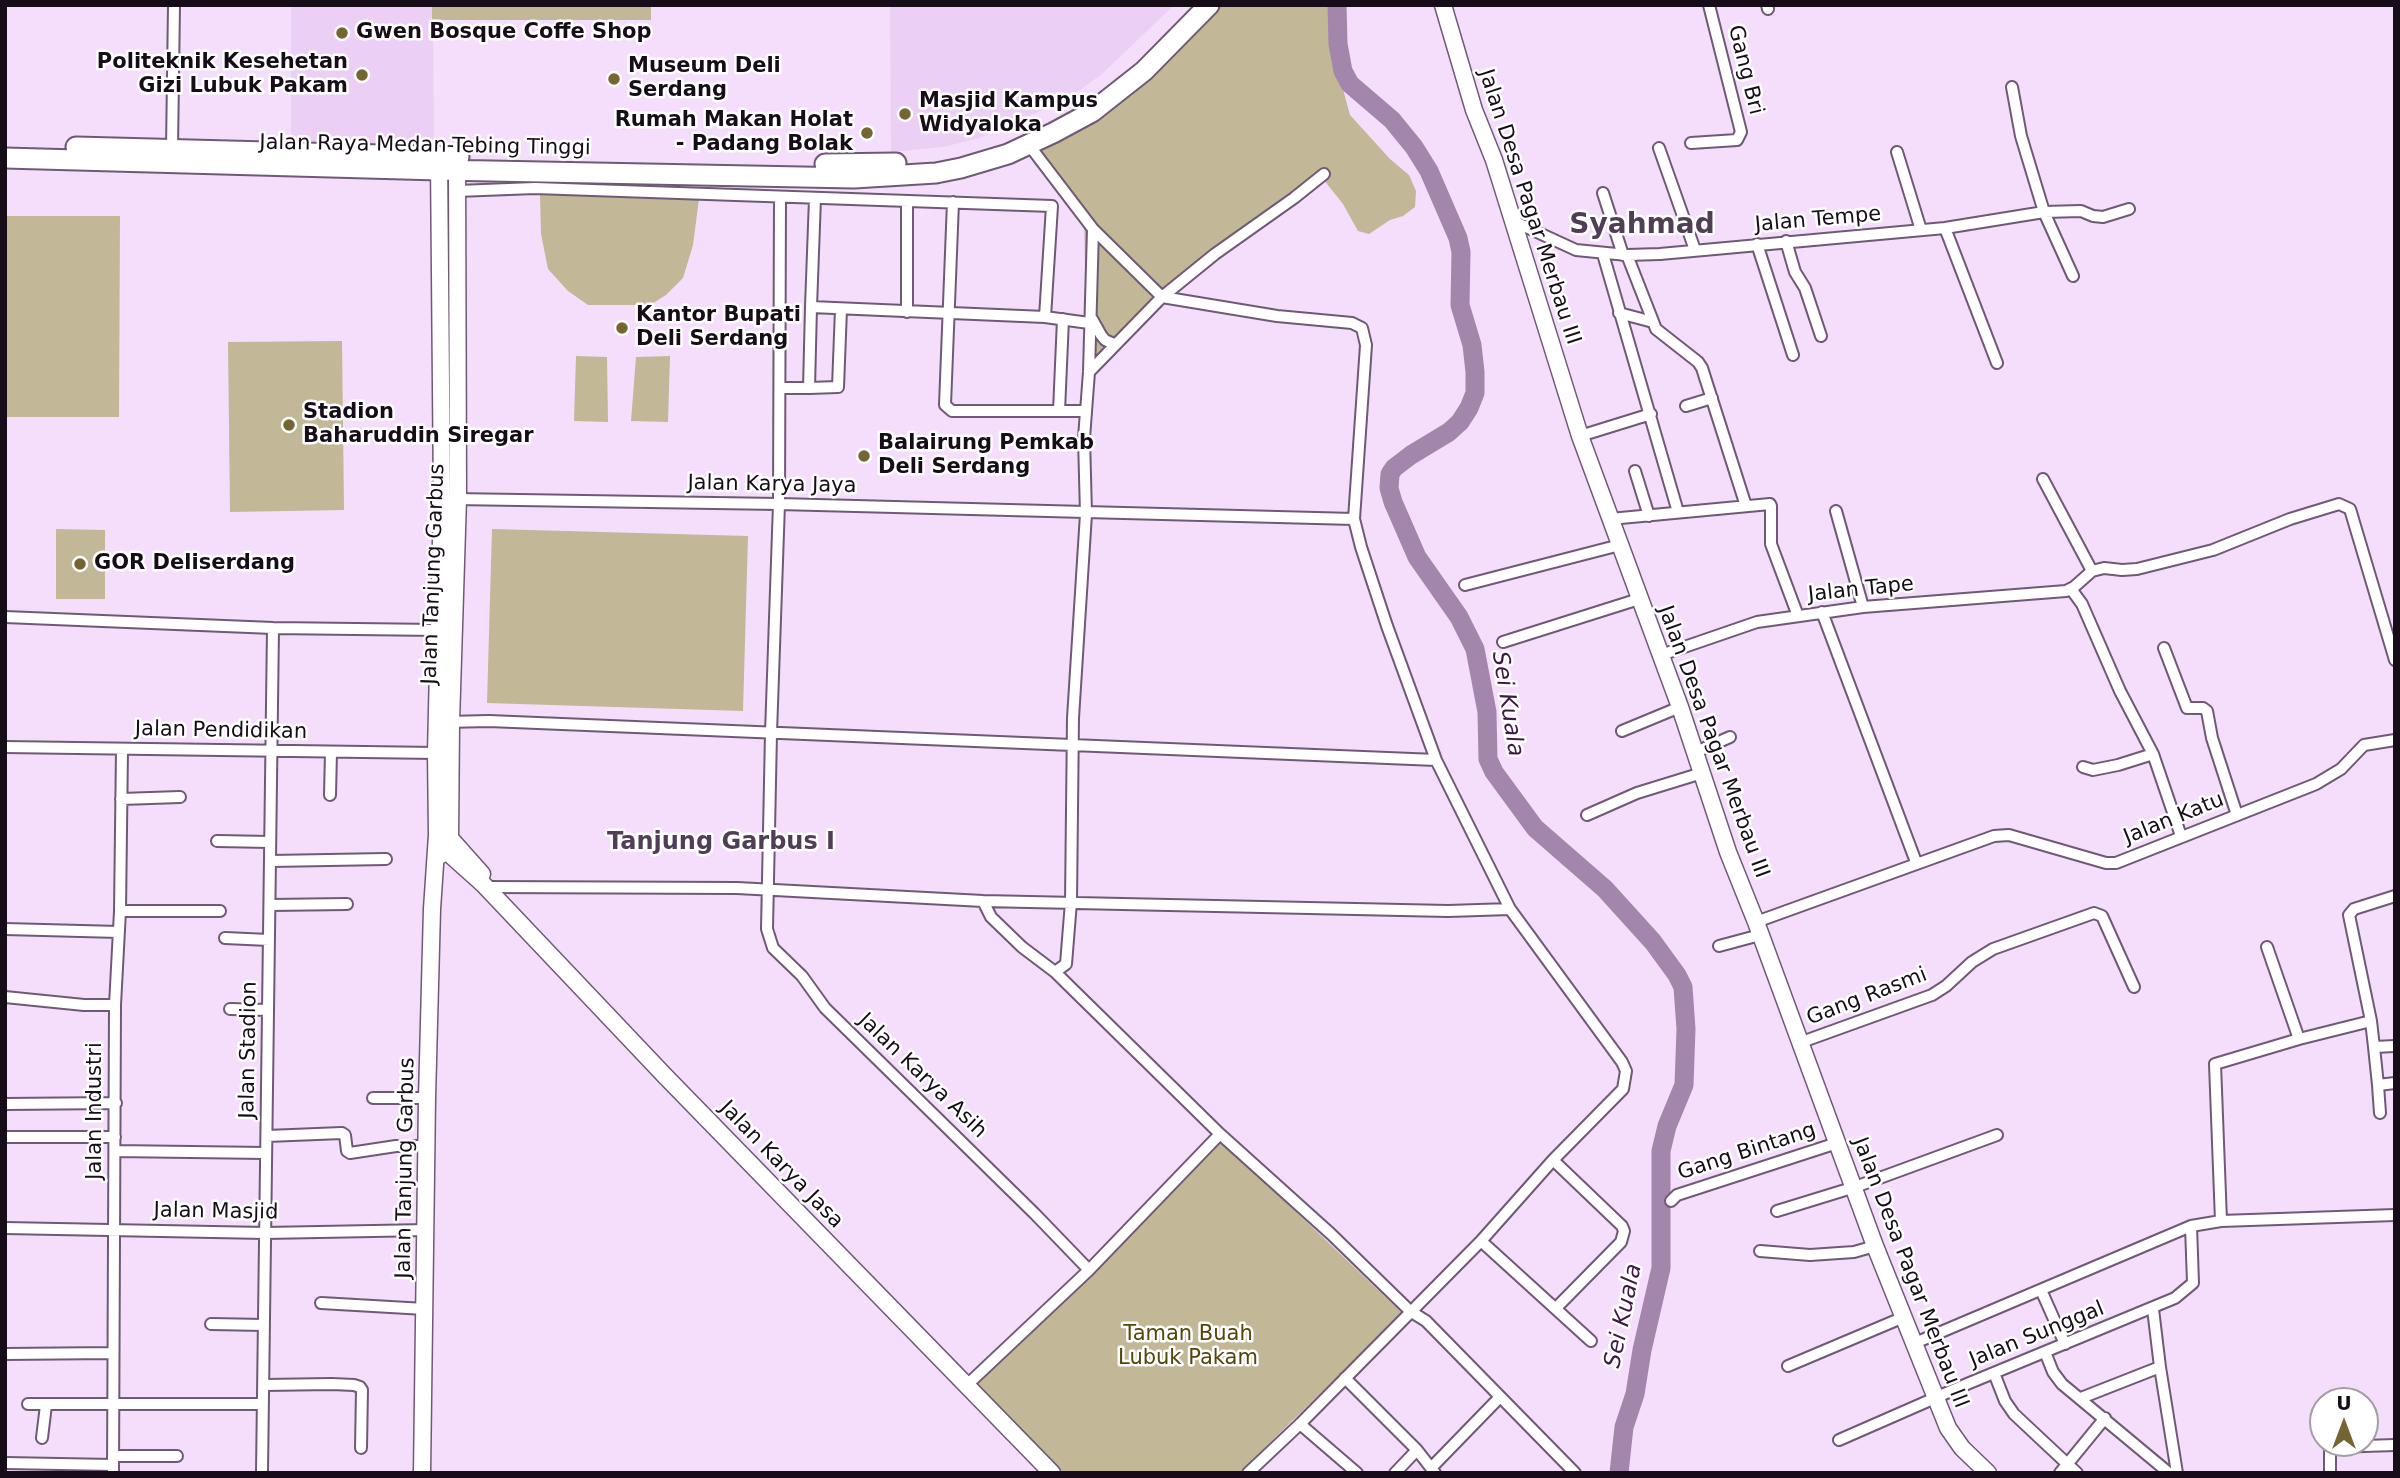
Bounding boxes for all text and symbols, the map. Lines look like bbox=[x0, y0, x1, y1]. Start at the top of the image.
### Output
place label: Gwen Bosque Coffe Shop bbox=[356, 20, 652, 46]
street label: Gang Bri bbox=[1722, 23, 1768, 117]
marker: Gwen Bosque Coffe Shop bbox=[334, 25, 350, 41]
place label: Politeknik Kesehetan Gizi Lubuk Pakam bbox=[97, 50, 348, 100]
place label: Museum Deli Serdang bbox=[628, 54, 781, 104]
street label: Jalan Desa Pagar Merbau III bbox=[1473, 66, 1585, 348]
marker: Politeknik Kesehetan Gizi Lubuk Pakam bbox=[354, 67, 370, 83]
marker: Museum Deli Serdang bbox=[606, 71, 622, 87]
place label: Masjid Kampus Widyaloka bbox=[919, 89, 1098, 139]
marker: Masjid Kampus Widyaloka bbox=[897, 106, 913, 122]
place label: Rumah Makan Holat - Padang Bolak bbox=[615, 108, 853, 158]
marker: Rumah Makan Holat - Padang Bolak bbox=[859, 125, 875, 141]
street label: Jalan Raya Medan-Tebing Tinggi bbox=[259, 131, 591, 161]
street label: Jalan Tempe bbox=[1754, 202, 1882, 238]
district label: Syahmad bbox=[1569, 209, 1715, 243]
place label: Kantor Bupati Deli Serdang bbox=[636, 303, 801, 353]
marker: Kantor Bupati Deli Serdang bbox=[614, 320, 630, 336]
place label: Stadion Baharuddin Siregar bbox=[303, 400, 534, 450]
marker: Stadion Baharuddin Siregar bbox=[281, 417, 297, 433]
place label: Balairung Pemkab Deli Serdang bbox=[878, 431, 1094, 481]
marker: Balairung Pemkab Deli Serdang bbox=[856, 448, 872, 464]
street label: Jalan Tanjung Garbus bbox=[418, 463, 450, 685]
street label: Jalan Karya Jaya bbox=[687, 471, 857, 499]
place label: GOR Deliserdang bbox=[94, 551, 295, 577]
marker: GOR Deliserdang bbox=[72, 556, 88, 572]
street label: Jalan Tape bbox=[1807, 572, 1915, 608]
street label: Jalan Desa Pagar Merbau III bbox=[1652, 602, 1774, 882]
water label: Sei Kuala bbox=[1485, 649, 1529, 759]
street label: Jalan Pendidikan bbox=[135, 717, 307, 745]
street label: Jalan Katu bbox=[2120, 788, 2228, 850]
district label: Tanjung Garbus I bbox=[607, 829, 835, 857]
street label: Gang Rasmi bbox=[1803, 963, 1931, 1031]
street label: Jalan Stadion bbox=[235, 981, 263, 1119]
street label: Jalan Karya Asih bbox=[852, 1008, 992, 1144]
street label: Jalan Industri bbox=[83, 1042, 109, 1180]
street label: Jalan Tanjung Garbus bbox=[391, 1057, 421, 1279]
street label: Jalan Karya Jasa bbox=[714, 1096, 848, 1234]
street label: Gang Bintang bbox=[1675, 1118, 1819, 1186]
street label: Jalan Desa Pagar Merbau III bbox=[1847, 1134, 1973, 1412]
street label: Jalan Masjid bbox=[153, 1198, 279, 1226]
water label: Sei Kuala bbox=[1599, 1261, 1649, 1371]
street label: Jalan Sunggal bbox=[1966, 1297, 2108, 1373]
park label: Taman Buah Lubuk Pakam bbox=[1118, 1322, 1258, 1372]
north arrow bbox=[2309, 1387, 2379, 1457]
text: U bbox=[2336, 1392, 2352, 1414]

